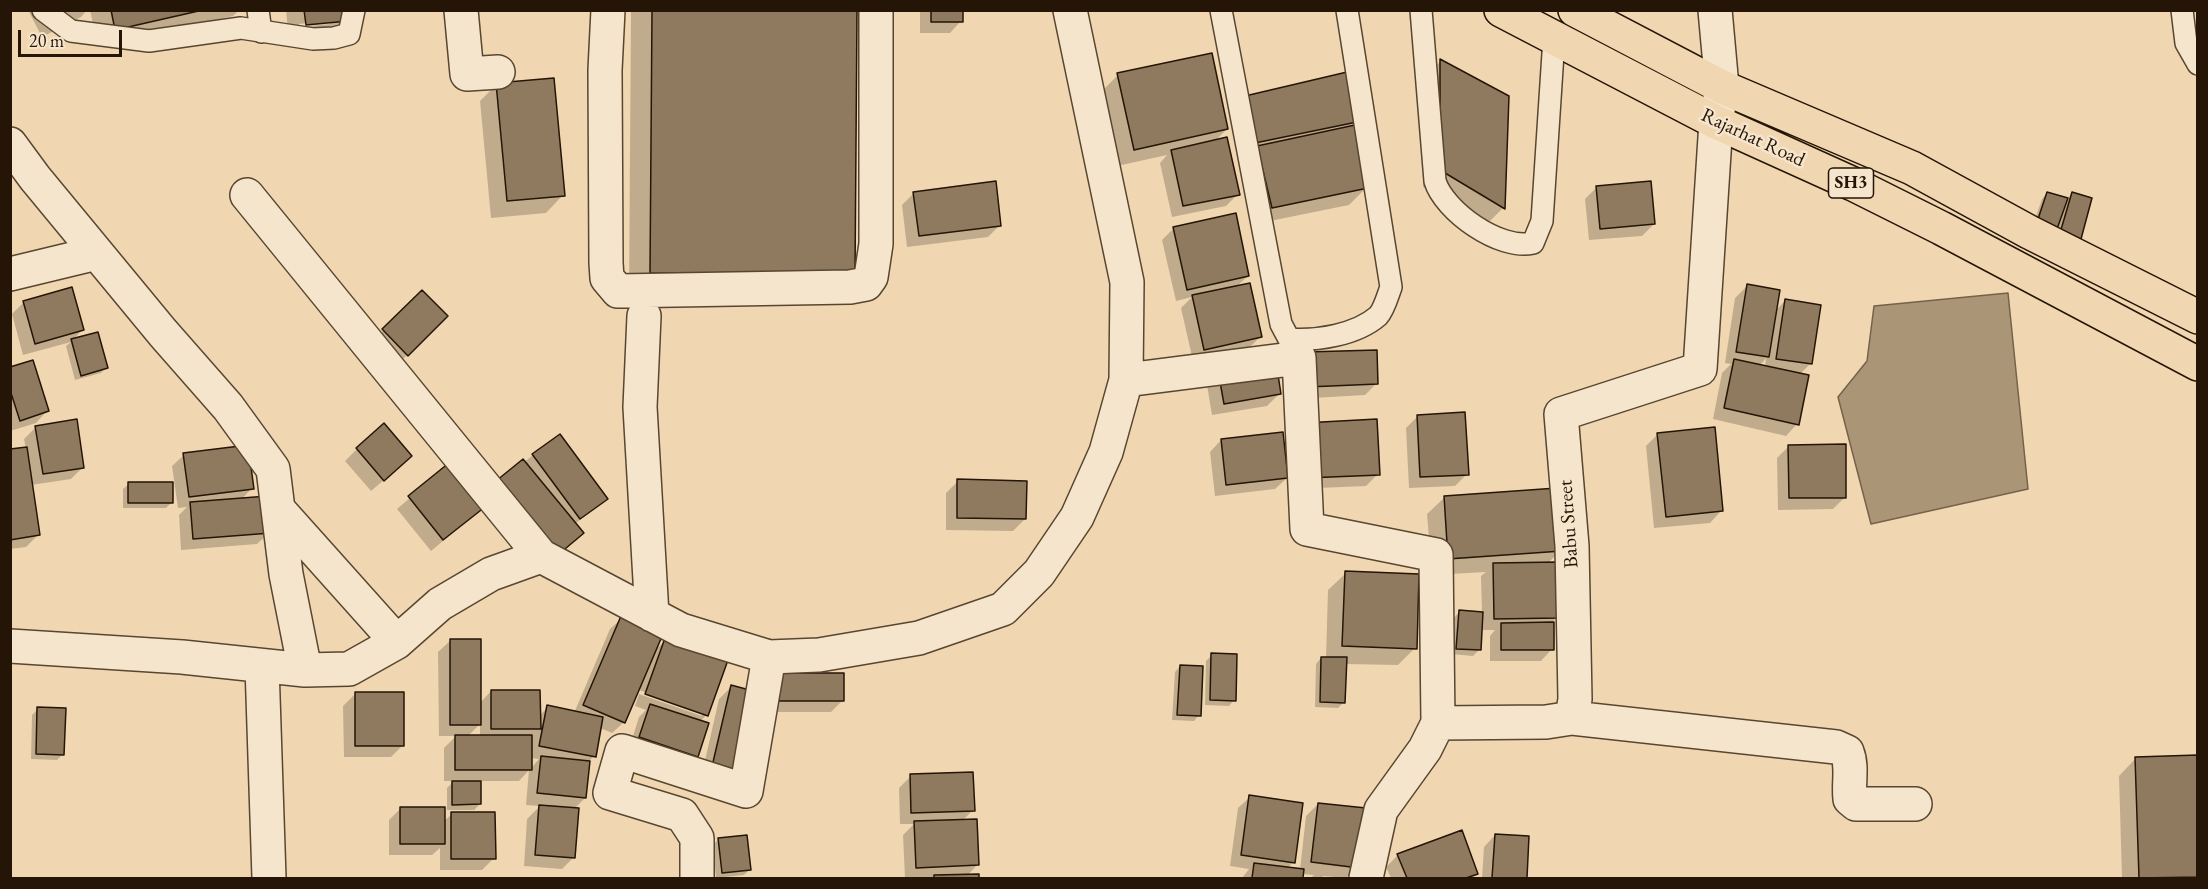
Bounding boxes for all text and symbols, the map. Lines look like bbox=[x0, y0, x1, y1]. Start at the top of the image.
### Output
scale bar bbox=[21, 18, 124, 56]
text: 20 m bbox=[29, 29, 64, 52]
street label: Rajarhat Road bbox=[1697, 104, 1809, 172]
road number: SH3 bbox=[1828, 168, 1874, 198]
street label: Babu Street bbox=[1554, 479, 1584, 569]

